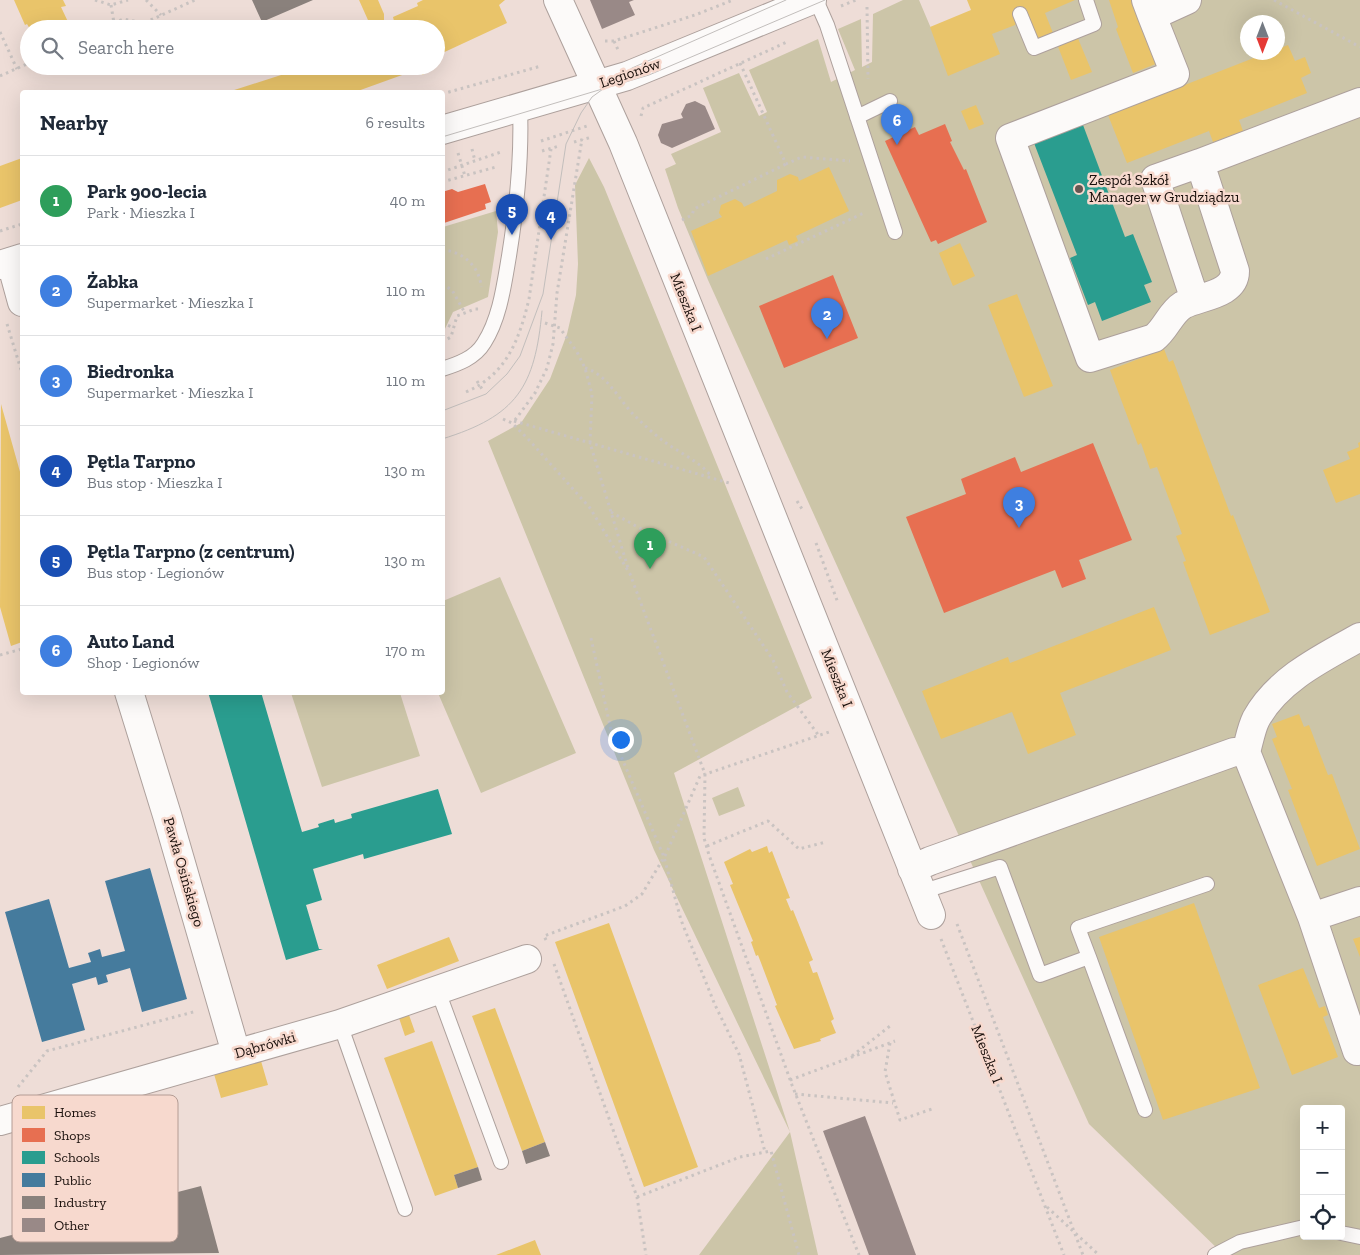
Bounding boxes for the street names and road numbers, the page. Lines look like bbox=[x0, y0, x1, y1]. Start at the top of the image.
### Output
street label: Legionów bbox=[597, 54, 663, 92]
street label: Mieszka I bbox=[666, 270, 706, 334]
street label: Mieszka I bbox=[817, 646, 857, 710]
street label: Pawła Osińskiego bbox=[160, 815, 208, 929]
street label: Mieszka I bbox=[967, 1022, 1007, 1086]
street label: Dąbrówki bbox=[232, 1028, 298, 1062]

